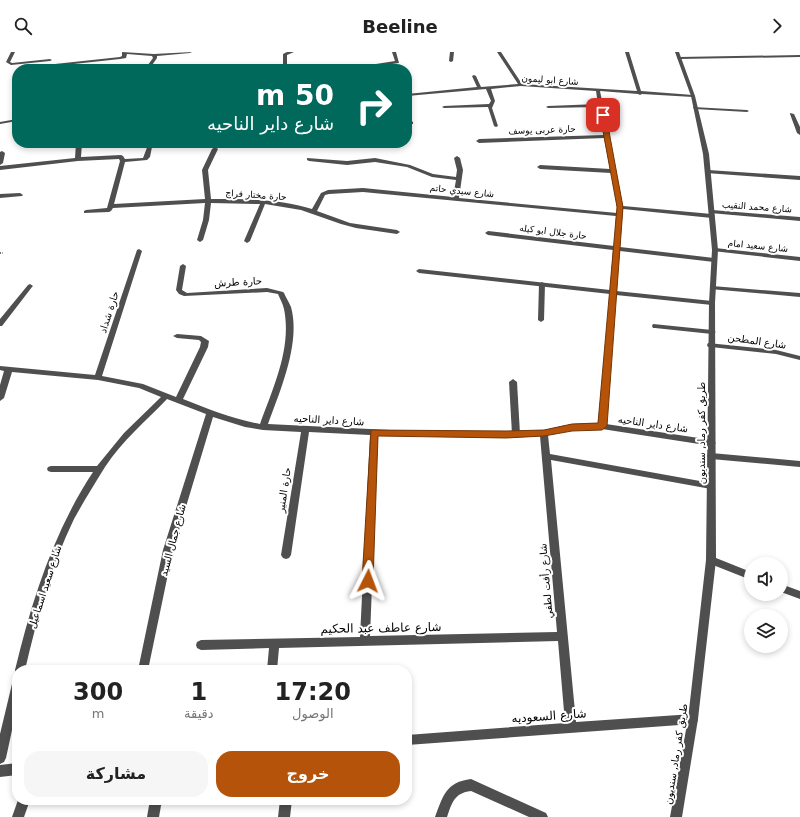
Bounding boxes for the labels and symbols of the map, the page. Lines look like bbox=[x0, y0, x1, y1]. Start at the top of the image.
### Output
street label: شارع ابو ليمون bbox=[521, 73, 579, 87]
pin bbox=[586, 98, 620, 132]
street label: حارة عربى يوسف bbox=[508, 124, 576, 136]
street label: شارع سيدي حاتم bbox=[429, 183, 495, 200]
street label: حارة مختار فراج bbox=[225, 188, 287, 202]
street label: شارع محمد النقيب bbox=[722, 200, 792, 214]
street label: حارة جلال ابو كيله bbox=[519, 223, 587, 241]
street label: شارع سعيد امام bbox=[727, 238, 789, 254]
street label: حارة طرش bbox=[214, 275, 262, 289]
street label: حارة شداد bbox=[97, 290, 121, 334]
street label: شارع المطحن bbox=[727, 331, 787, 352]
street label: طريق كفر رماد, سنديون bbox=[696, 382, 707, 484]
street label: شارع داير الناحيه bbox=[293, 413, 365, 428]
street label: شارع داير الناحيه bbox=[617, 414, 689, 435]
street label: حارة المنير bbox=[275, 467, 293, 514]
street label: شارع جمال السيد bbox=[158, 503, 189, 577]
street label: شارع رأفت لطفي bbox=[536, 543, 556, 619]
street label: شارع سعيد اسماعيل bbox=[26, 544, 65, 630]
position arrow bbox=[347, 560, 389, 602]
street label: شارع عاطف عبد الحكيم bbox=[320, 620, 442, 637]
street label: طريق كفر رماد, سنديون bbox=[663, 703, 689, 805]
street label: شارع السعوديه bbox=[511, 706, 587, 727]

